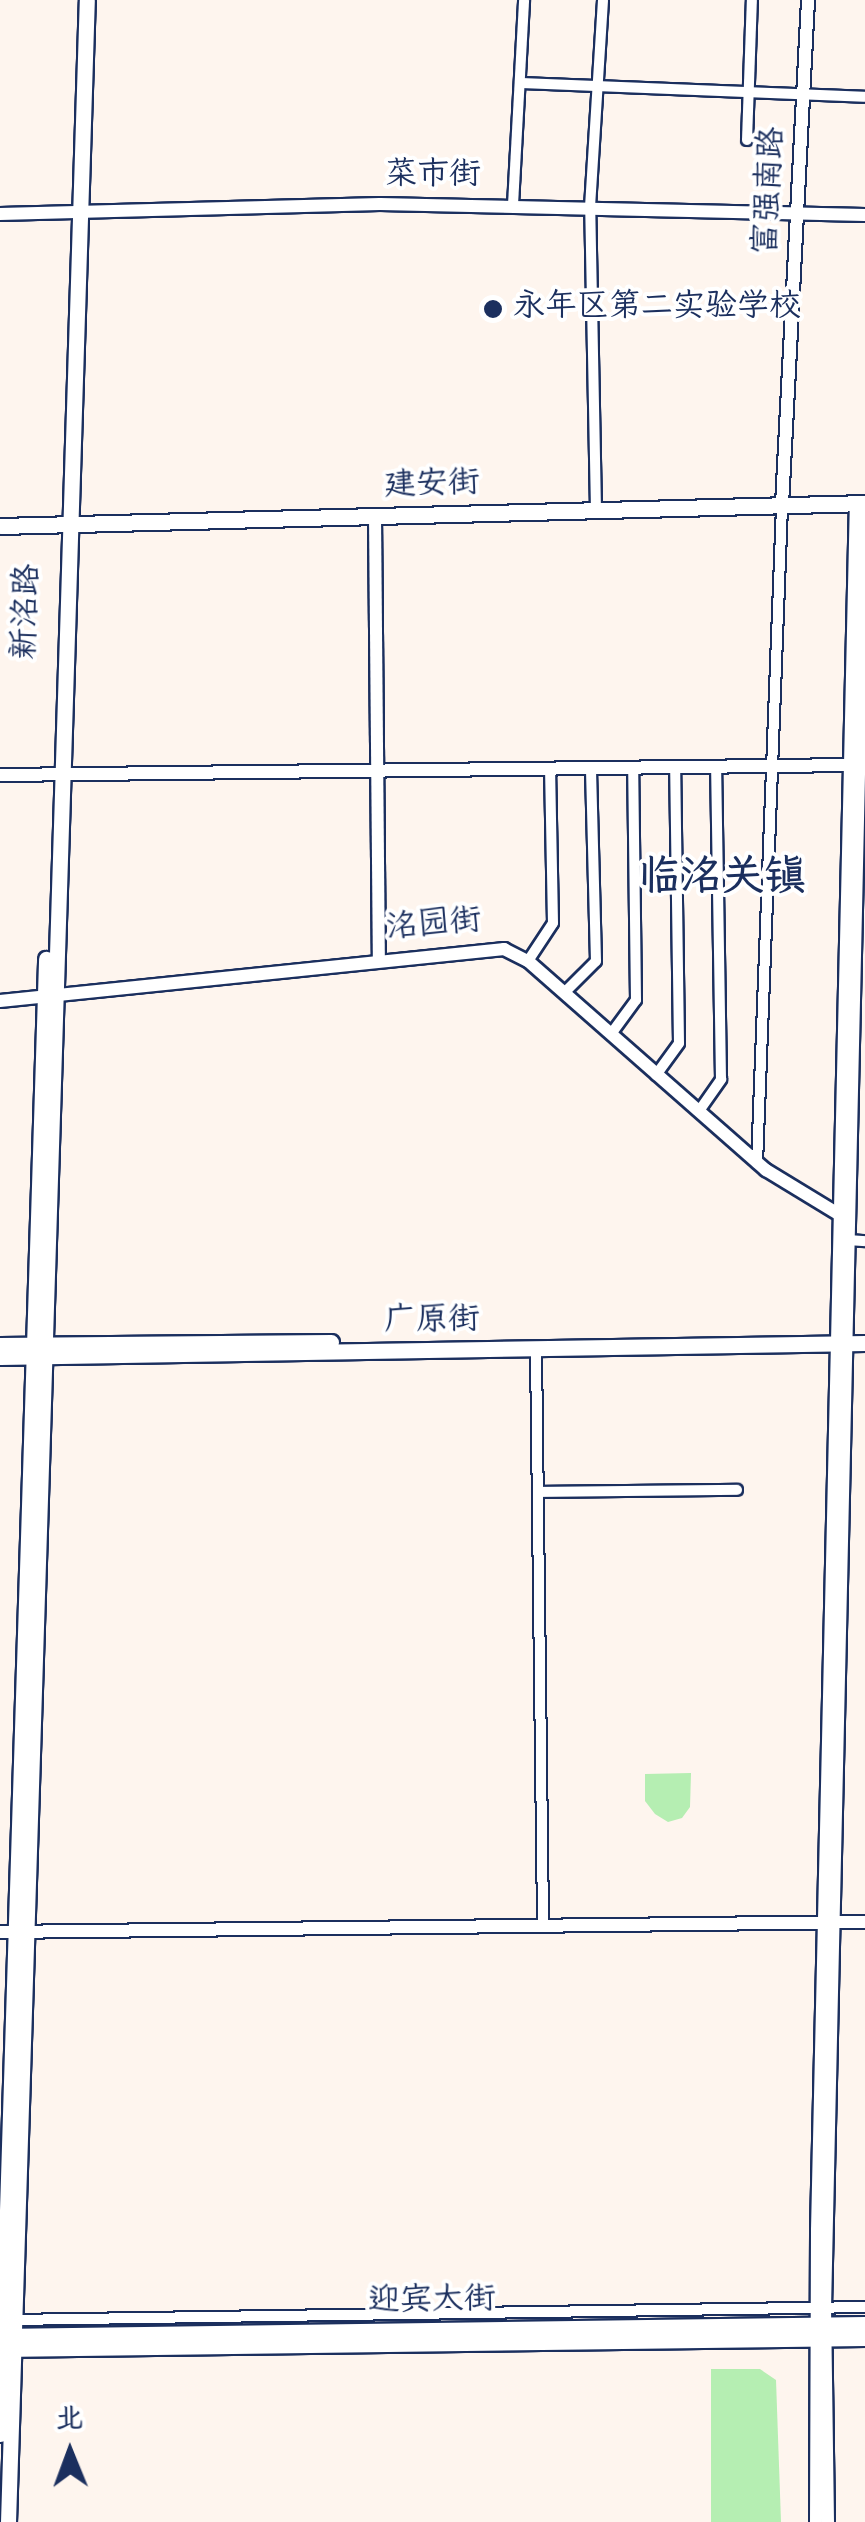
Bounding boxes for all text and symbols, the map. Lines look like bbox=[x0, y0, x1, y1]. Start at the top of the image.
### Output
street label: 富强南路 bbox=[749, 126, 795, 256]
street label: 菜市街 bbox=[385, 158, 481, 196]
place label: 永年区第二实验学校 bbox=[513, 290, 801, 328]
marker: 永年区第二实验学校 bbox=[482, 298, 504, 320]
street label: 建安街 bbox=[383, 466, 481, 508]
street label: 新洺路 bbox=[8, 563, 50, 661]
district label: 临洺关镇 bbox=[638, 857, 806, 907]
street label: 洺园街 bbox=[385, 904, 483, 950]
street label: 广原街 bbox=[384, 1303, 480, 1343]
street label: 迎宾大街 bbox=[368, 2283, 496, 2323]
north arrow bbox=[20, 2402, 120, 2502]
text: 北 bbox=[55, 2405, 84, 2438]

